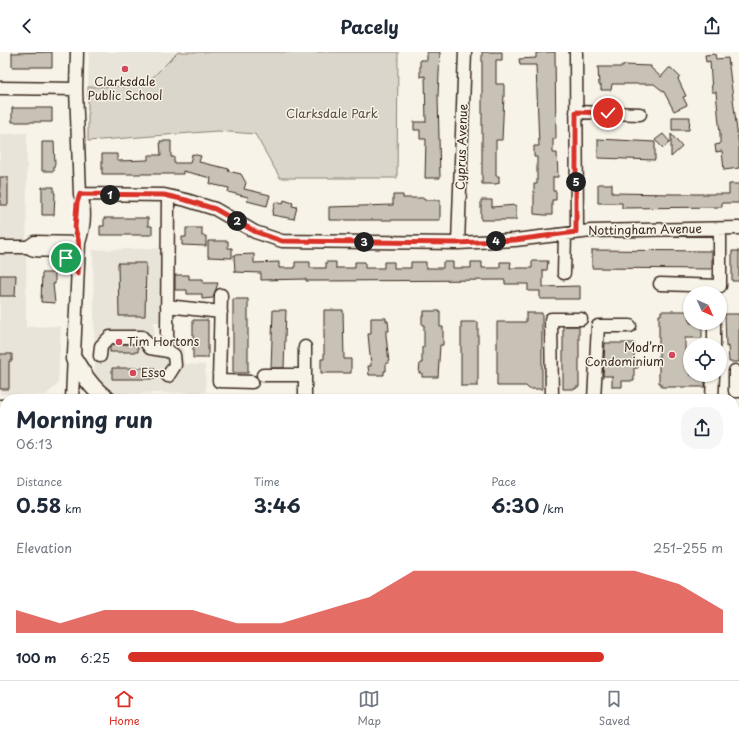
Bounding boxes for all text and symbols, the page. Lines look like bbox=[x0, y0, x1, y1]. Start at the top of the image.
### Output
text: Pacely bbox=[340, 13, 399, 40]
icon: back bbox=[16, 15, 38, 37]
icon: share bbox=[701, 15, 723, 37]
marker: Clarksdale Public School bbox=[120, 64, 130, 74]
place label: Clarksdale Public School bbox=[87, 72, 163, 104]
pin bbox=[591, 96, 625, 130]
icon: check bbox=[597, 102, 619, 124]
street label: Cyprus Avenue bbox=[450, 103, 472, 190]
park label: Clarksdale Park bbox=[286, 104, 378, 122]
pin: 5 bbox=[566, 172, 586, 192]
text: 5 bbox=[572, 173, 580, 190]
pin: 1 bbox=[100, 185, 120, 205]
text: 1 bbox=[107, 186, 113, 203]
pin: 2 bbox=[227, 211, 247, 231]
text: 2 bbox=[233, 212, 241, 229]
street label: Nottingham Avenue bbox=[588, 219, 702, 239]
pin: 4 bbox=[486, 231, 506, 251]
pin: 3 bbox=[354, 232, 374, 252]
text: 4 bbox=[492, 232, 500, 249]
text: 3 bbox=[360, 233, 368, 250]
pin bbox=[49, 241, 83, 275]
icon: arrive bbox=[55, 247, 77, 269]
north arrow bbox=[683, 286, 727, 330]
map controls bbox=[683, 286, 727, 382]
place label: Tim Hortons bbox=[127, 332, 200, 350]
marker: Tim Hortons bbox=[114, 337, 124, 347]
place label: Mod’rn Condominium bbox=[585, 338, 664, 370]
button: locate bbox=[683, 338, 727, 382]
marker: Mod’rn Condominium bbox=[667, 350, 677, 360]
place label: Esso bbox=[141, 363, 166, 381]
marker: Esso bbox=[128, 368, 138, 378]
text: Morning run bbox=[16, 402, 153, 435]
button: share bbox=[681, 407, 723, 449]
text: 06:13 bbox=[16, 434, 53, 453]
text: Distance bbox=[16, 473, 62, 490]
text: Time bbox=[254, 473, 280, 490]
text: Pace bbox=[491, 473, 516, 490]
text: 0.58 bbox=[16, 490, 61, 520]
text: 3:46 bbox=[254, 490, 301, 520]
text: 6:30 bbox=[491, 490, 539, 520]
text: km bbox=[61, 500, 82, 517]
text: /km bbox=[539, 500, 564, 517]
text: Elevation bbox=[16, 538, 72, 557]
text: 251–255 m bbox=[653, 538, 723, 557]
text: 100 m bbox=[16, 648, 57, 667]
text: 6:25 bbox=[80, 648, 110, 667]
tab: Home bbox=[109, 688, 140, 729]
tab: Map bbox=[357, 688, 381, 729]
tab: Saved bbox=[599, 688, 630, 729]

